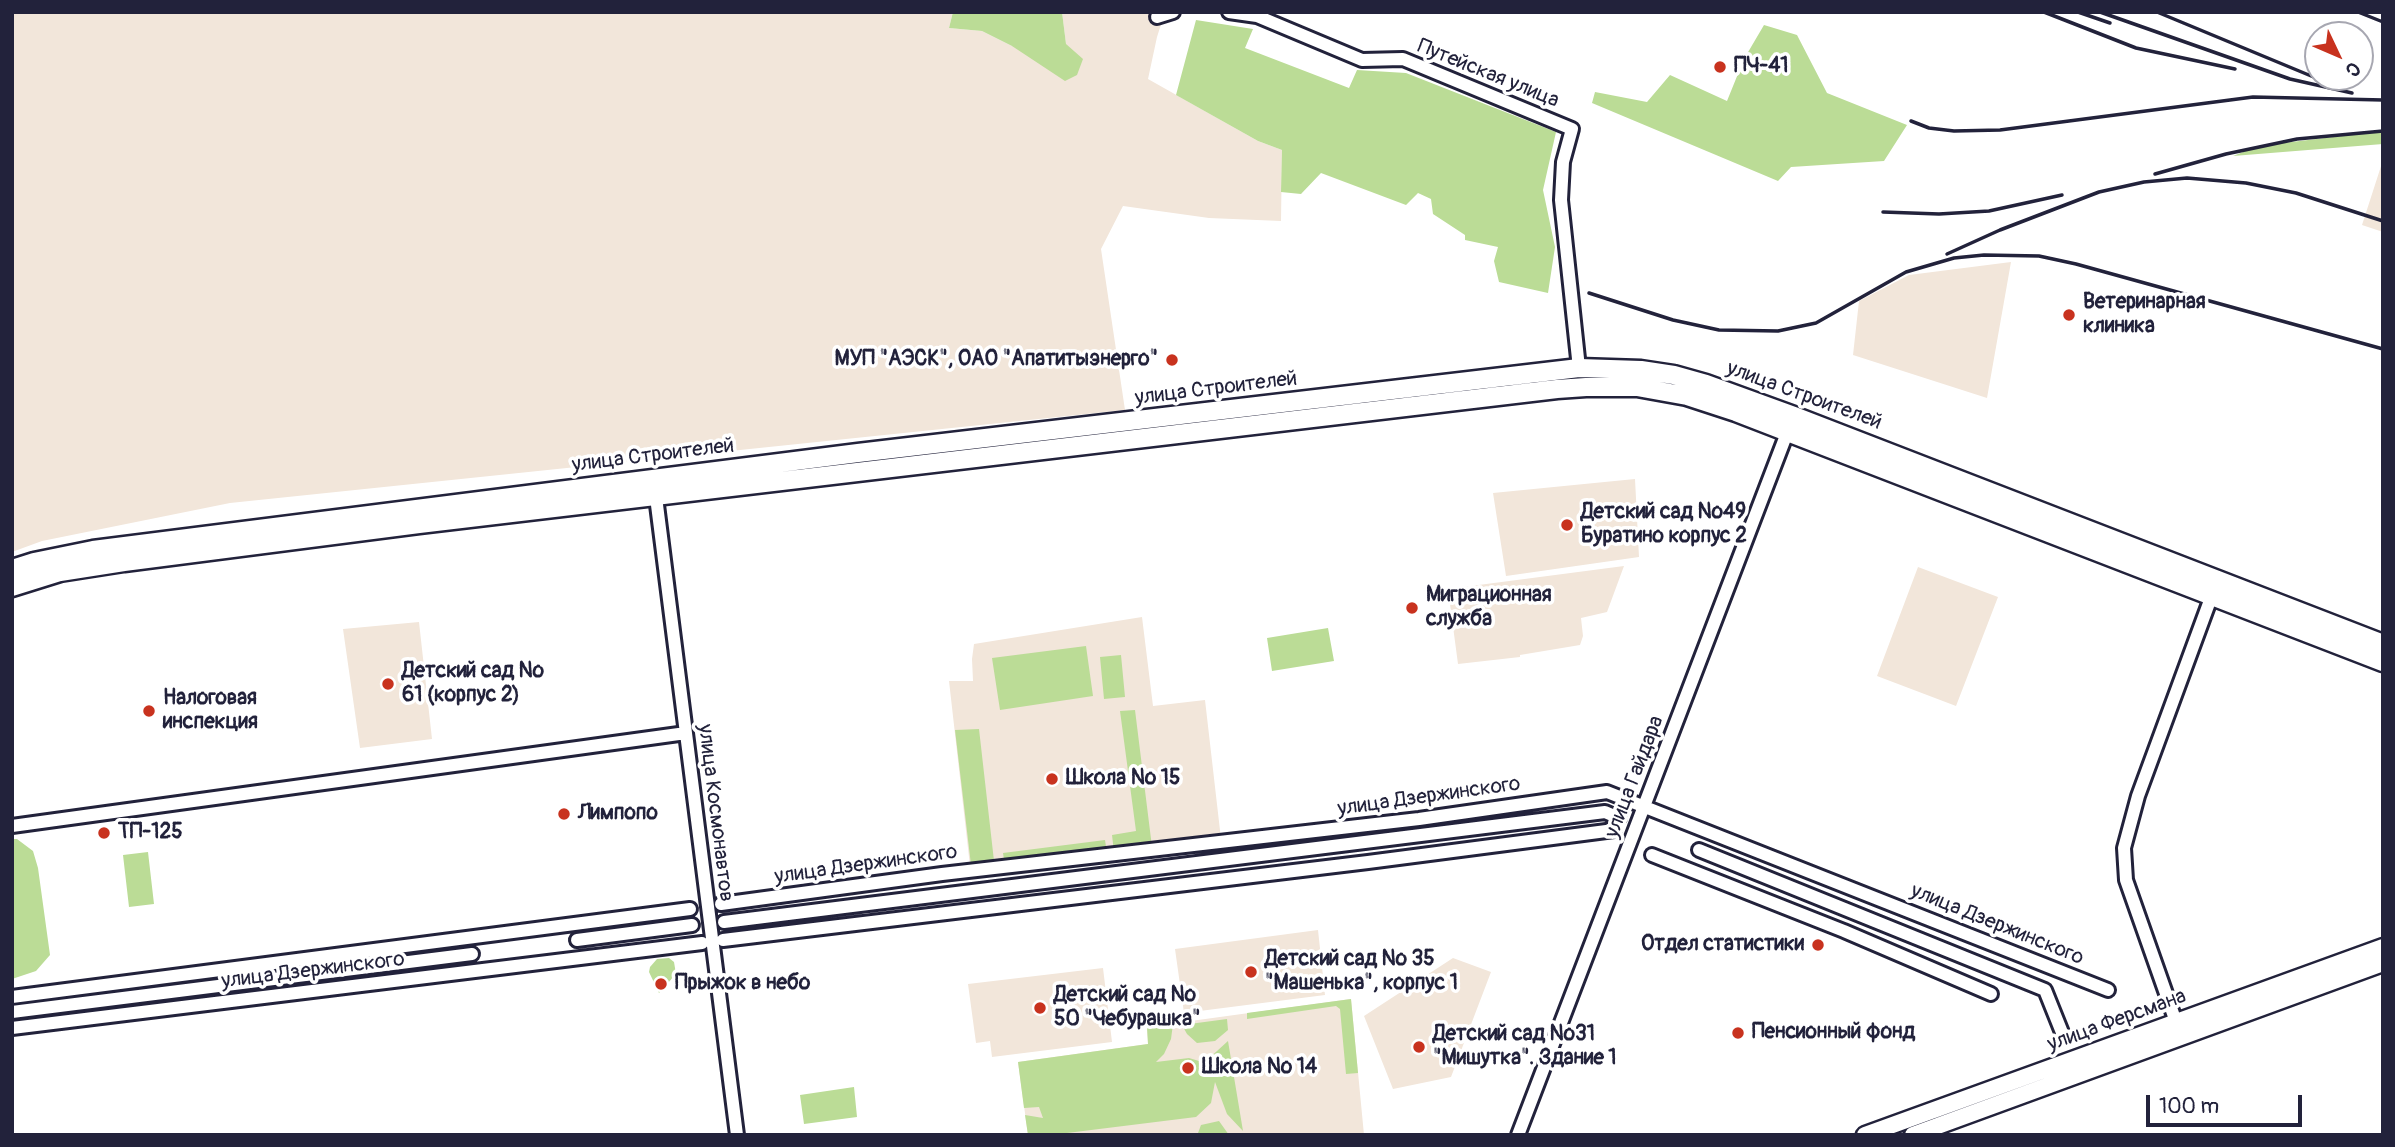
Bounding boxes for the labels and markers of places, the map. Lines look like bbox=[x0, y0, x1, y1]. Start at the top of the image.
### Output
place label: ПЧ-41 bbox=[1734, 54, 1789, 80]
marker: ПЧ-41 bbox=[1712, 59, 1728, 75]
place label: Ветеринарная клиника bbox=[2083, 290, 2206, 340]
marker: Ветеринарная клиника bbox=[2061, 307, 2077, 323]
place label: МУП "АЭСК", ОАО "Апатитыэнерго" bbox=[835, 347, 1158, 373]
marker: МУП "АЭСК", ОАО "Апатитыэнерго" bbox=[1164, 352, 1180, 368]
place label: Детский сад №49 Буратино корпус 2 bbox=[1581, 500, 1747, 550]
marker: Детский сад №49 Буратино корпус 2 bbox=[1559, 517, 1575, 533]
place label: Миграционная служба bbox=[1426, 583, 1552, 633]
marker: Миграционная служба bbox=[1404, 600, 1420, 616]
place label: Детский сад № 61 (корпус 2) bbox=[402, 659, 544, 709]
marker: Детский сад № 61 (корпус 2) bbox=[380, 676, 396, 692]
place label: Налоговая инспекция bbox=[163, 686, 258, 736]
marker: Налоговая инспекция bbox=[141, 703, 157, 719]
place label: Школа № 15 bbox=[1066, 766, 1180, 792]
marker: Школа № 15 bbox=[1044, 771, 1060, 787]
place label: Лимпопо bbox=[578, 801, 658, 827]
marker: Лимпопо bbox=[556, 806, 572, 822]
place label: ТП-125 bbox=[118, 820, 183, 846]
marker: ТП-125 bbox=[96, 825, 112, 841]
place label: Отдел статистики bbox=[1641, 932, 1804, 958]
marker: Отдел статистики bbox=[1810, 937, 1826, 953]
place label: Детский сад № 35 "Машенька", корпус 1 bbox=[1265, 947, 1458, 997]
marker: Детский сад № 35 "Машенька", корпус 1 bbox=[1243, 964, 1259, 980]
place label: Прыжок в небо bbox=[675, 971, 810, 997]
marker: Прыжок в небо bbox=[653, 976, 669, 992]
place label: Детский сад № 50 "Чебурашка" bbox=[1054, 983, 1200, 1033]
marker: Детский сад № 50 "Чебурашка" bbox=[1032, 1000, 1048, 1016]
place label: Пенсионный фонд bbox=[1752, 1020, 1915, 1046]
place label: Детский сад №31 "Мишутка". Здание 1 bbox=[1433, 1022, 1617, 1072]
marker: Пенсионный фонд bbox=[1730, 1025, 1746, 1041]
marker: Детский сад №31 "Мишутка". Здание 1 bbox=[1411, 1039, 1427, 1055]
place label: Школа № 14 bbox=[1202, 1055, 1317, 1081]
marker: Школа № 14 bbox=[1180, 1060, 1196, 1076]

